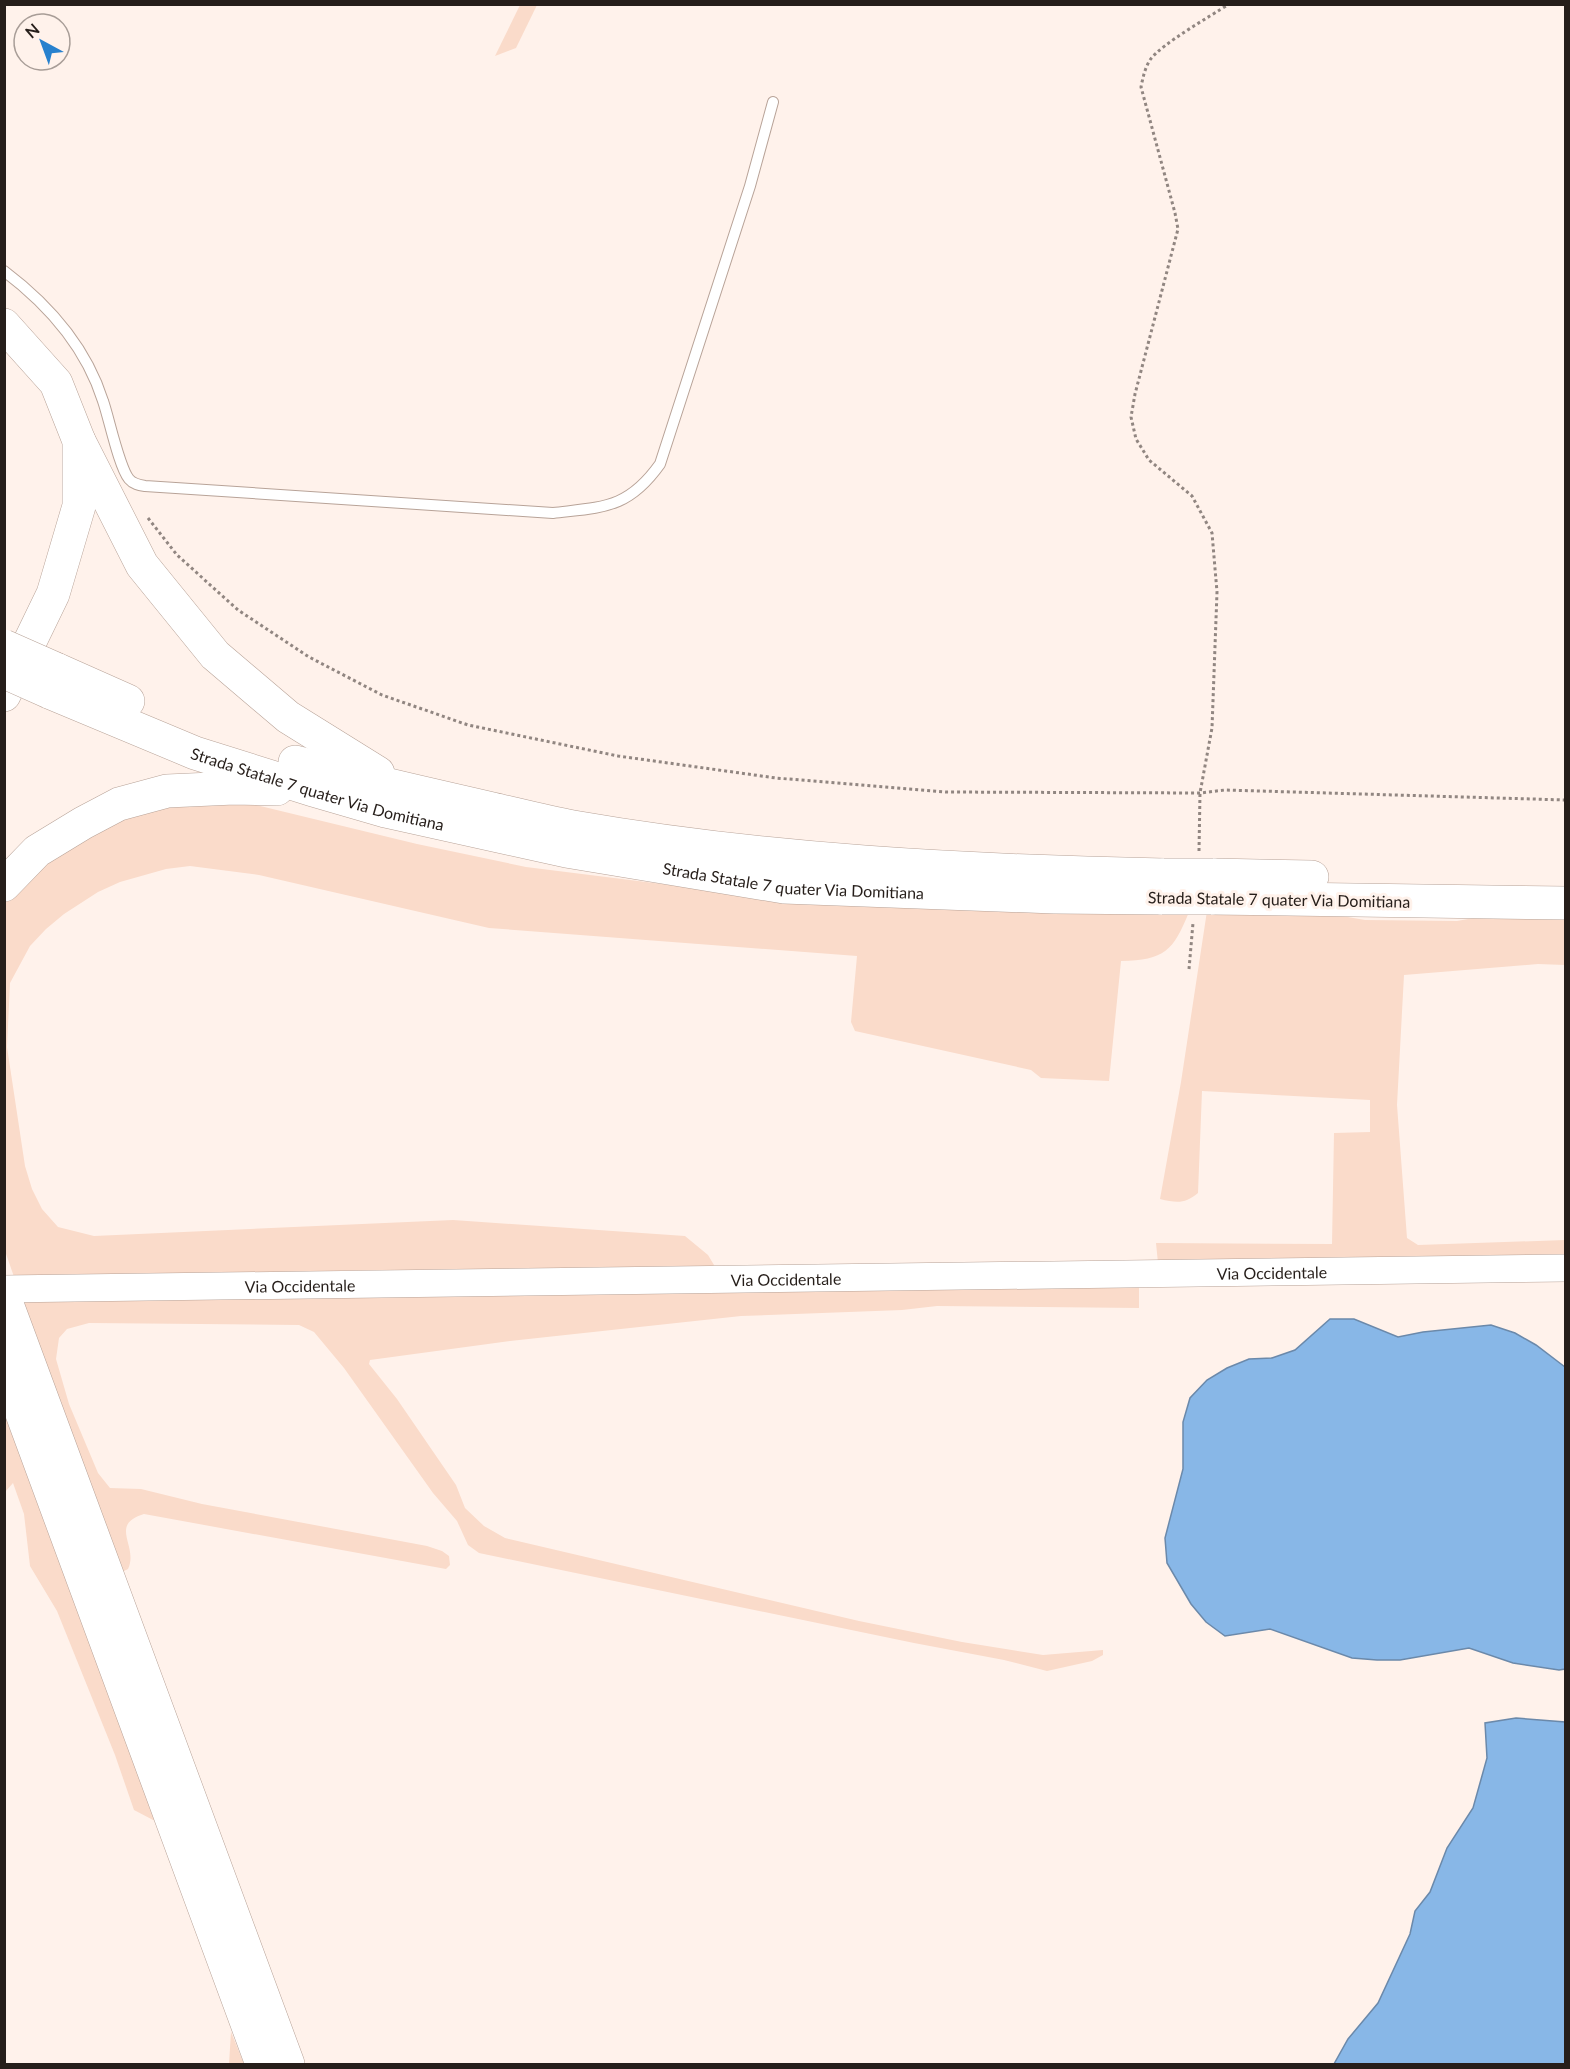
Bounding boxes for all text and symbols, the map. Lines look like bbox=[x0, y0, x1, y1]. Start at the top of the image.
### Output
north arrow bbox=[12, 12, 72, 72]
text: N bbox=[21, 19, 43, 42]
street label: Strada Statale 7 quater Via Domitiana bbox=[189, 743, 446, 833]
street label: Strada Statale 7 quater Via Domitiana bbox=[662, 858, 924, 902]
street label: Strada Statale 7 quater Via Domitiana bbox=[1148, 887, 1410, 911]
street label: Via Occidentale bbox=[1216, 1262, 1327, 1282]
street label: Via Occidentale bbox=[730, 1268, 841, 1289]
street label: Via Occidentale bbox=[245, 1275, 355, 1295]

